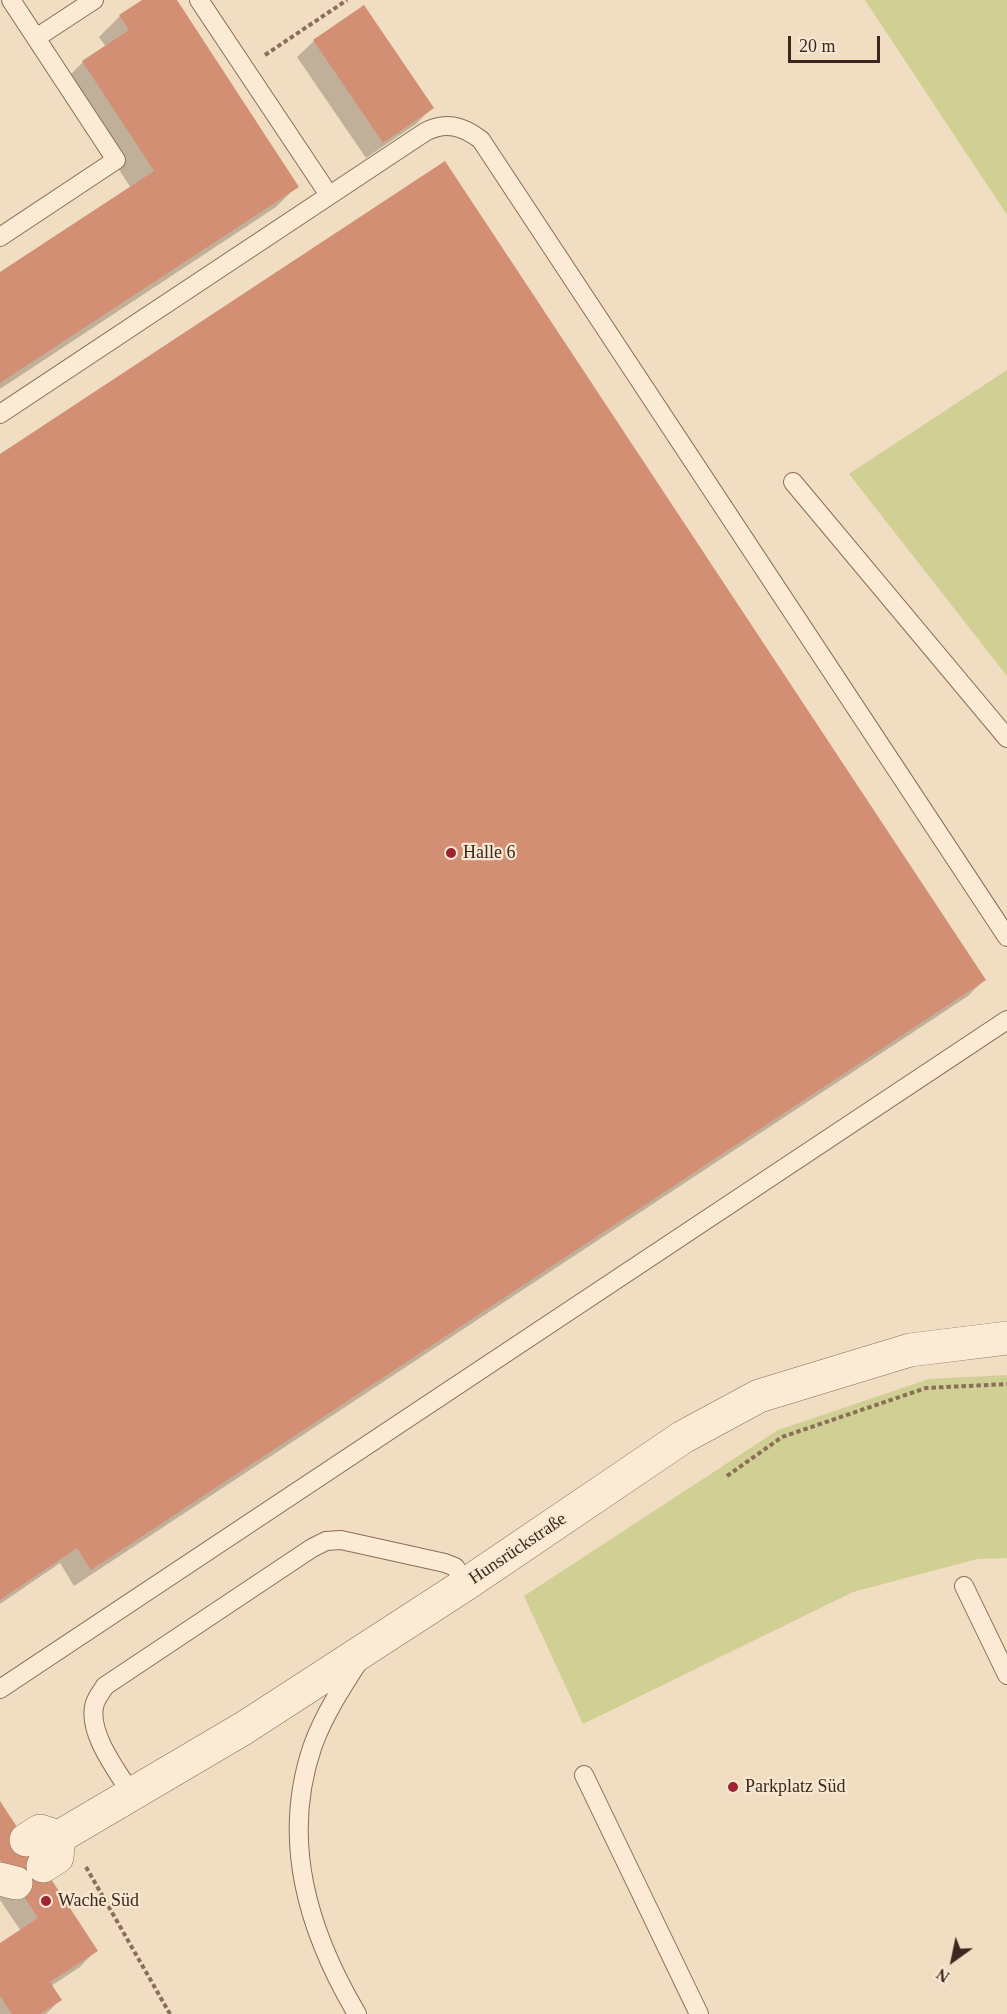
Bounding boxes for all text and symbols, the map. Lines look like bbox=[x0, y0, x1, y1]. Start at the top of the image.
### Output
scale bar bbox=[791, 24, 882, 62]
text: 20 m bbox=[799, 36, 836, 56]
place label: Halle 6 bbox=[463, 842, 515, 864]
marker: Halle 6 bbox=[444, 846, 458, 860]
street label: Hunsrückstraße bbox=[465, 1508, 571, 1590]
place label: Parkplatz Süd bbox=[745, 1776, 845, 1798]
marker: Parkplatz Süd bbox=[726, 1780, 740, 1794]
place label: Wache Süd bbox=[58, 1890, 139, 1912]
marker: Wache Süd bbox=[39, 1894, 53, 1908]
north arrow bbox=[923, 1930, 983, 1990]
text: N bbox=[933, 1965, 952, 1986]

